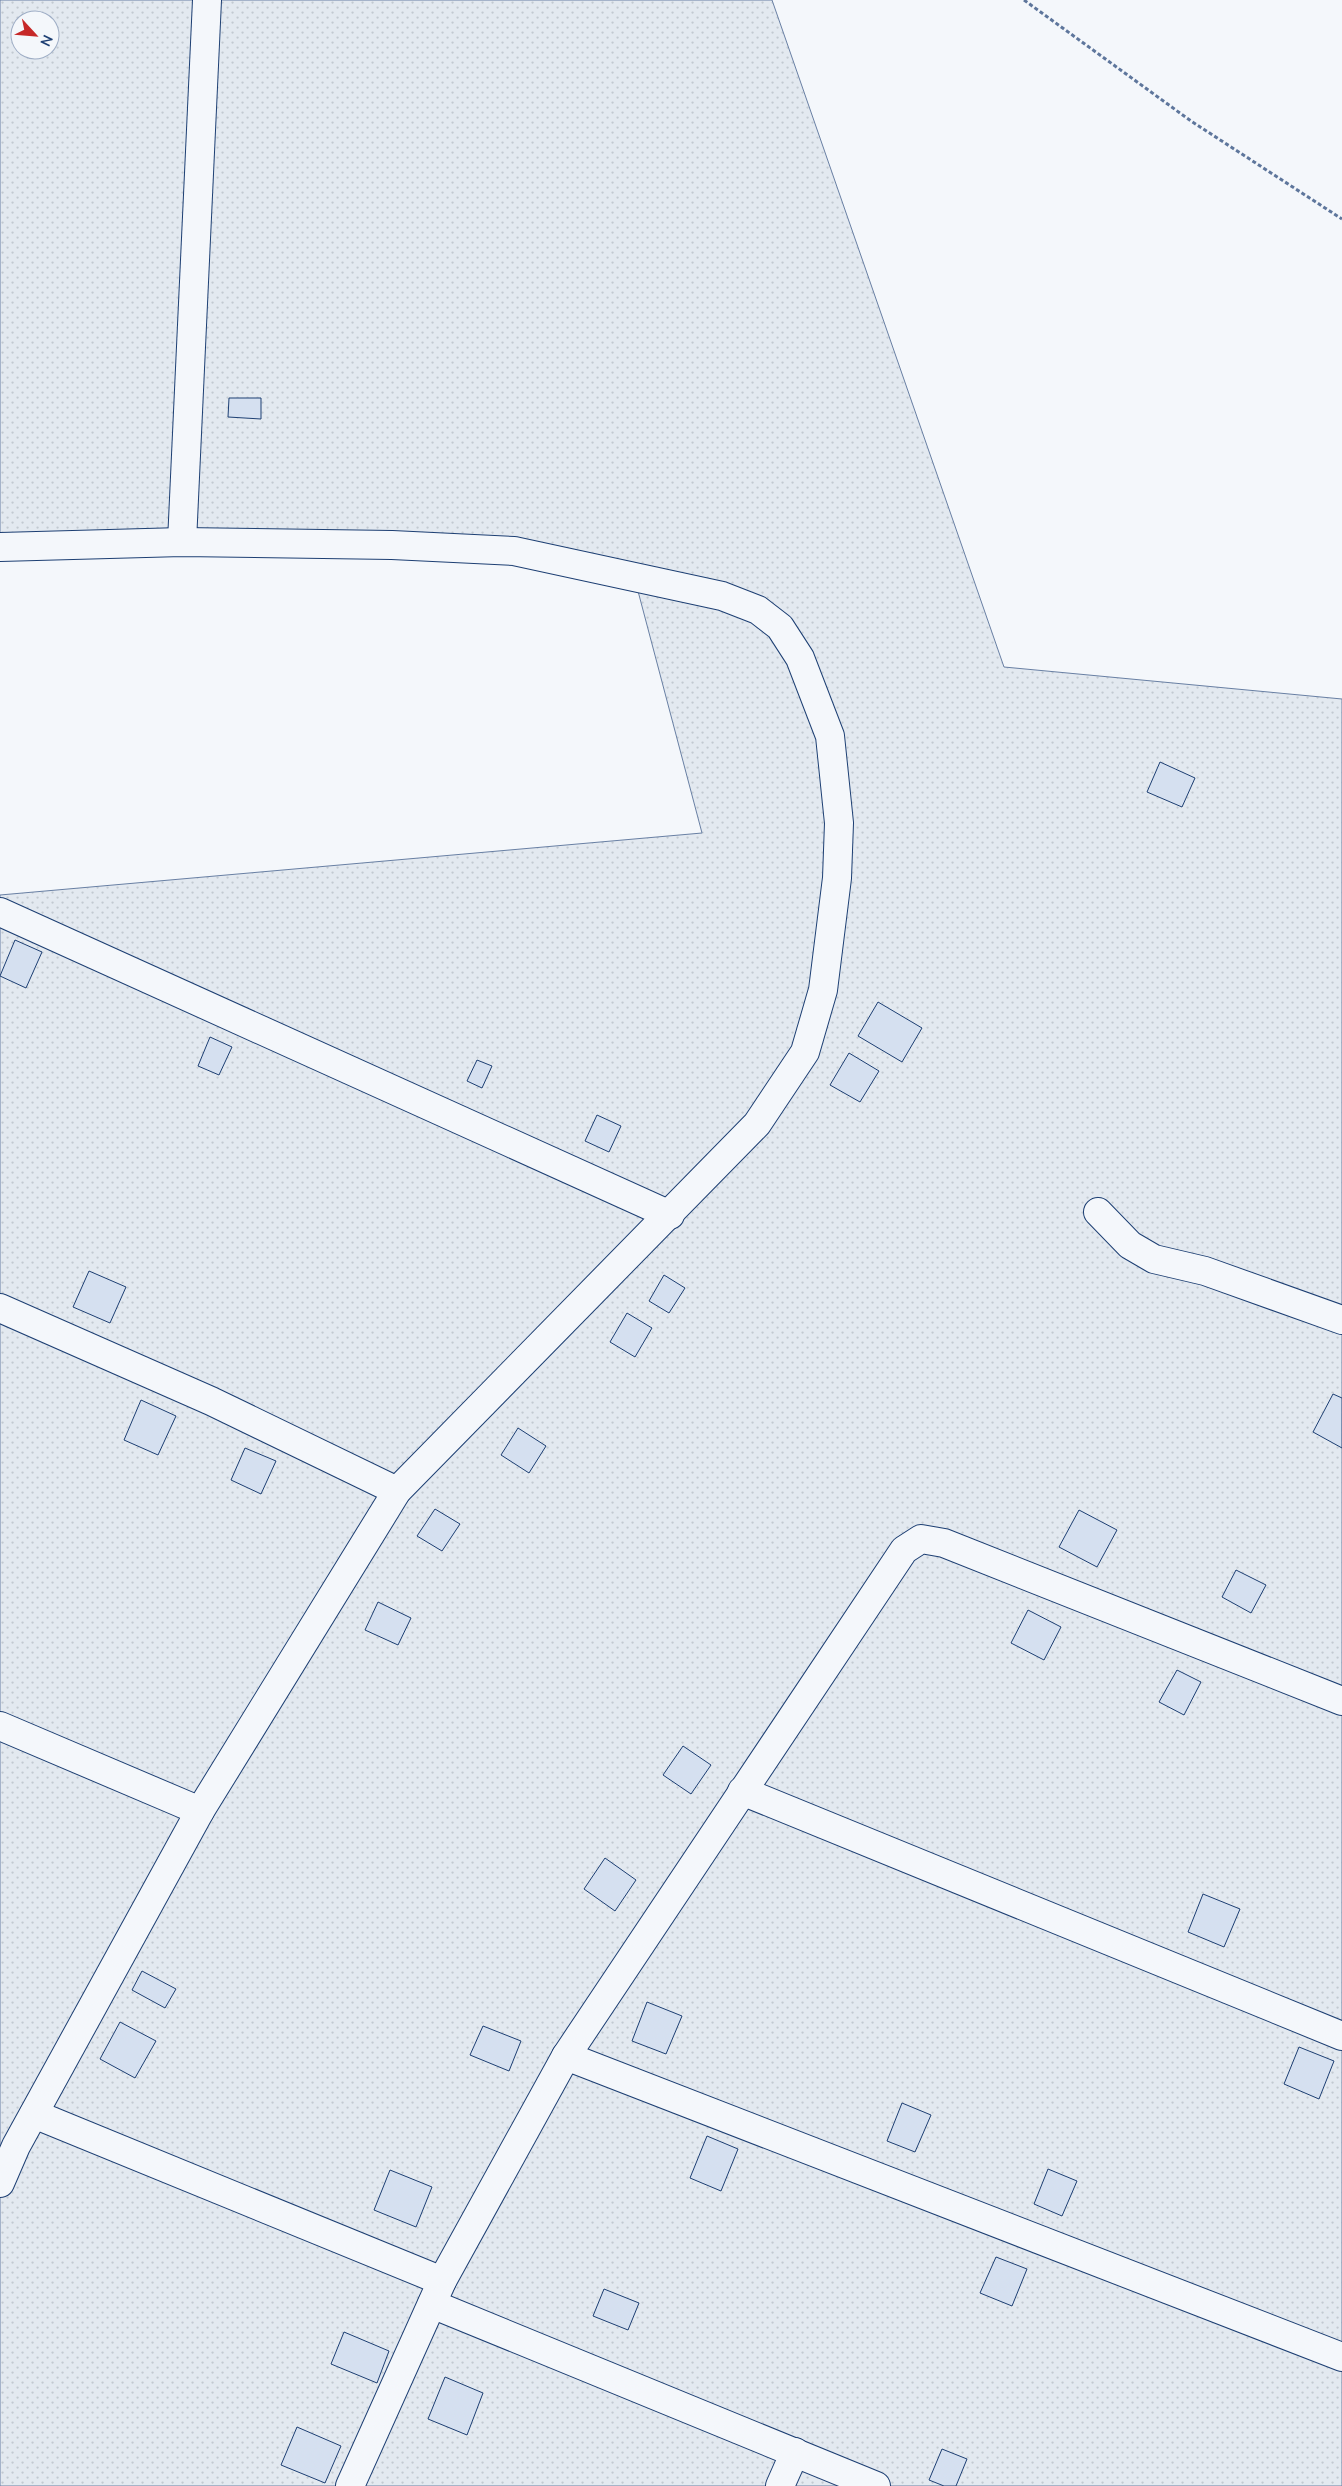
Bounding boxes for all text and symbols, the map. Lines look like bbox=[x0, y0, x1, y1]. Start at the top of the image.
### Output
north arrow bbox=[10, 10, 60, 60]
text: N bbox=[35, 32, 57, 49]

